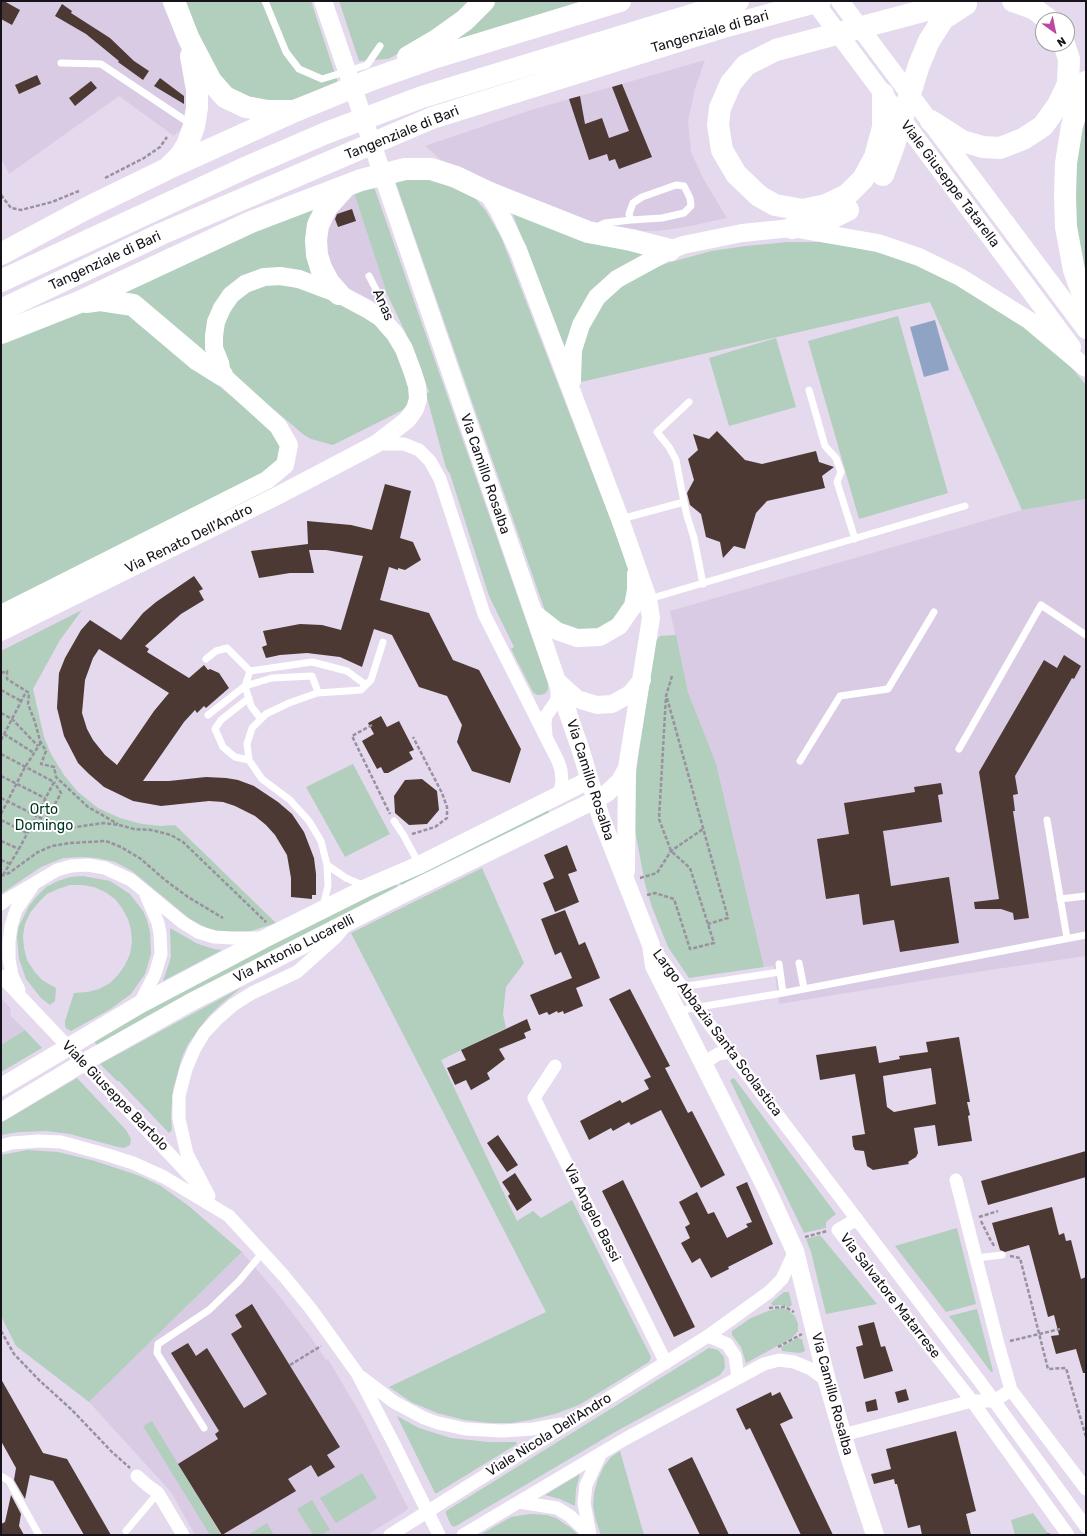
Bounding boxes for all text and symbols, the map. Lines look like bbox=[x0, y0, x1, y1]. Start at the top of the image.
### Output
street label: Tangenziale di Bari bbox=[649, 7, 771, 57]
north arrow bbox=[1035, 12, 1075, 52]
text: N bbox=[1054, 34, 1068, 49]
street label: Tangenziale di Bari bbox=[343, 102, 461, 164]
street label: Viale Giuseppe Tatarella bbox=[897, 117, 1003, 251]
street label: Tangenziale di Bari bbox=[46, 228, 164, 294]
street label: Anas bbox=[369, 287, 397, 323]
street label: Via Camillo Rosalba bbox=[457, 412, 513, 536]
street label: Via Renato Dell'Andro bbox=[123, 501, 255, 577]
street label: Via Camillo Rosalba bbox=[563, 717, 617, 843]
park label: Orto Domingo bbox=[15, 802, 73, 834]
street label: Via Antonio Lucarelli bbox=[231, 911, 357, 987]
street label: Largo Abbazia Santa Scolastica bbox=[649, 946, 785, 1120]
street label: Viale Giuseppe Bartolo bbox=[58, 1037, 172, 1155]
street label: Via Angelo Bassi bbox=[560, 1161, 624, 1265]
street label: Via Salvatore Matarrese bbox=[836, 1230, 944, 1362]
street label: Via Camillo Rosalba bbox=[808, 1331, 856, 1457]
street label: Viale Nicola Dell'Andro bbox=[483, 1390, 615, 1480]

